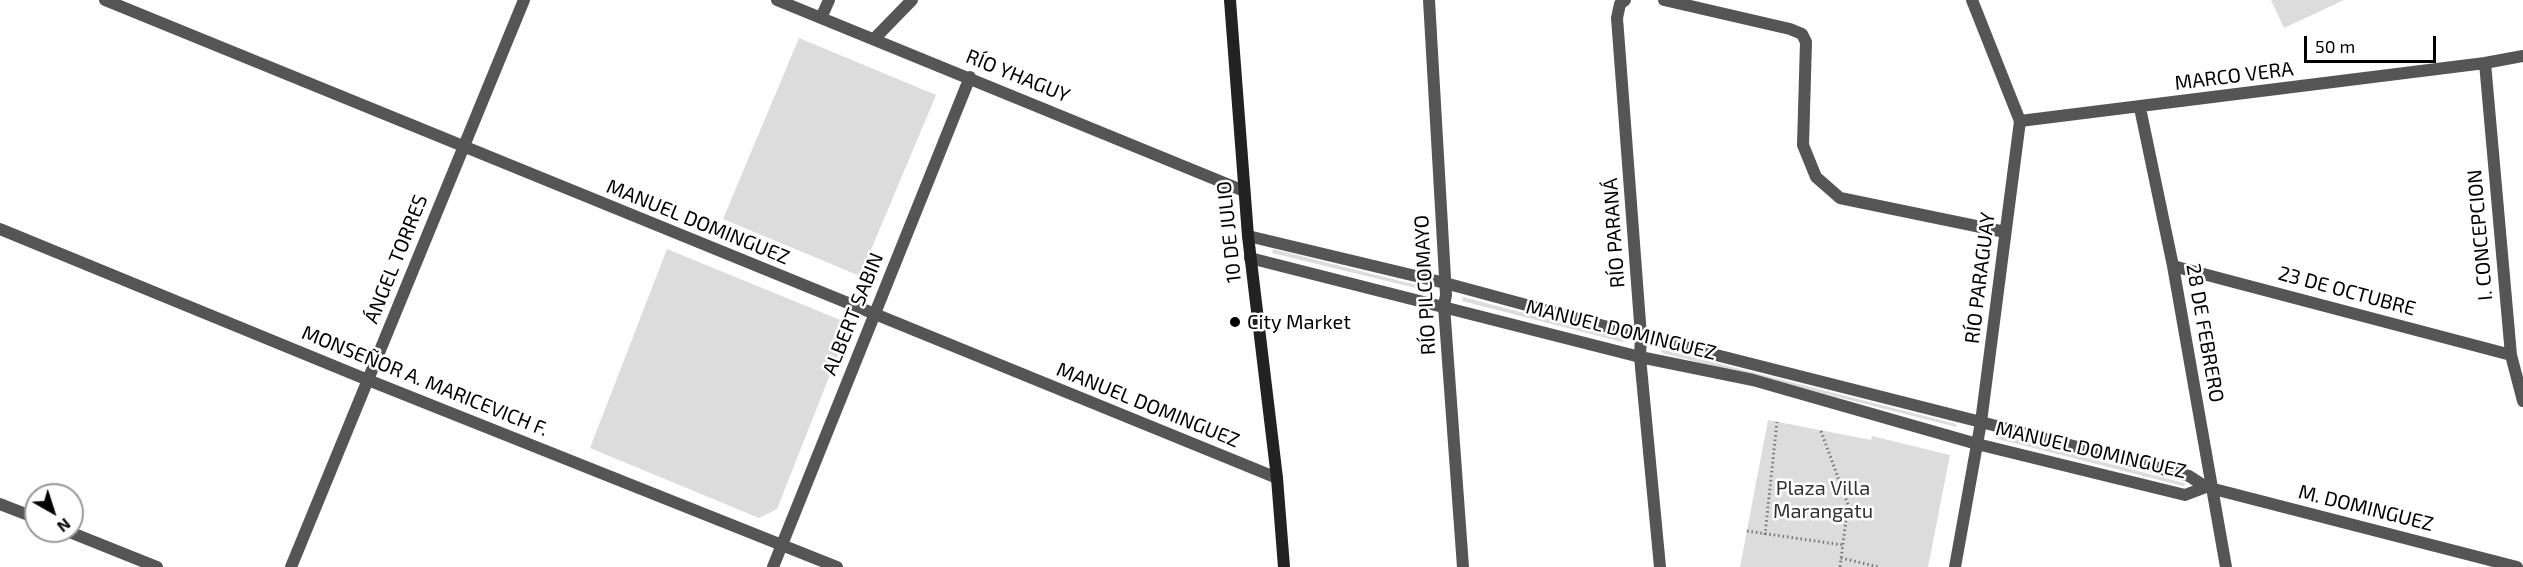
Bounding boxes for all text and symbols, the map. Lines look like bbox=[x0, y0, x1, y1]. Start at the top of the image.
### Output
scale bar bbox=[2307, 24, 2439, 62]
text: 50 m bbox=[2315, 35, 2355, 57]
street label: RÍO YHAGUY bbox=[963, 44, 1073, 108]
street label: MARCO VERA bbox=[2173, 57, 2295, 95]
street label: I. CONCEPCION bbox=[2462, 168, 2498, 302]
street label: MANUEL DOMINGUEZ bbox=[603, 174, 793, 270]
street label: RÍO PARANÁ bbox=[1598, 177, 1630, 289]
street label: 10 DE JULIO bbox=[1212, 180, 1246, 284]
street label: ÁNGEL TORRES bbox=[359, 191, 433, 327]
street label: RÍO PARAGUAY bbox=[1960, 211, 2000, 345]
street label: RÍO PILCOMAYO bbox=[1409, 214, 1441, 356]
street label: ALBERT SABIN bbox=[818, 249, 888, 379]
street label: 23 DE OCTUBRE bbox=[2276, 261, 2418, 321]
street label: 28 DE FEBRERO bbox=[2181, 262, 2229, 404]
street label: MANUEL DOMINGUEZ bbox=[1523, 295, 1719, 365]
place label: City Market bbox=[1247, 310, 1351, 334]
marker: City Market bbox=[1228, 315, 1242, 329]
street label: MONSEÑOR A. MARICEVICH F. bbox=[298, 320, 552, 442]
street label: MANUEL DOMINGUEZ bbox=[1053, 357, 1243, 453]
street label: MANUEL DOMINGUEZ bbox=[1993, 416, 2189, 484]
park label: Plaza Villa Marangatu bbox=[1773, 476, 1873, 523]
street label: M. DOMINGUEZ bbox=[2296, 480, 2436, 536]
north arrow bbox=[24, 483, 84, 543]
text: N bbox=[54, 515, 75, 537]

